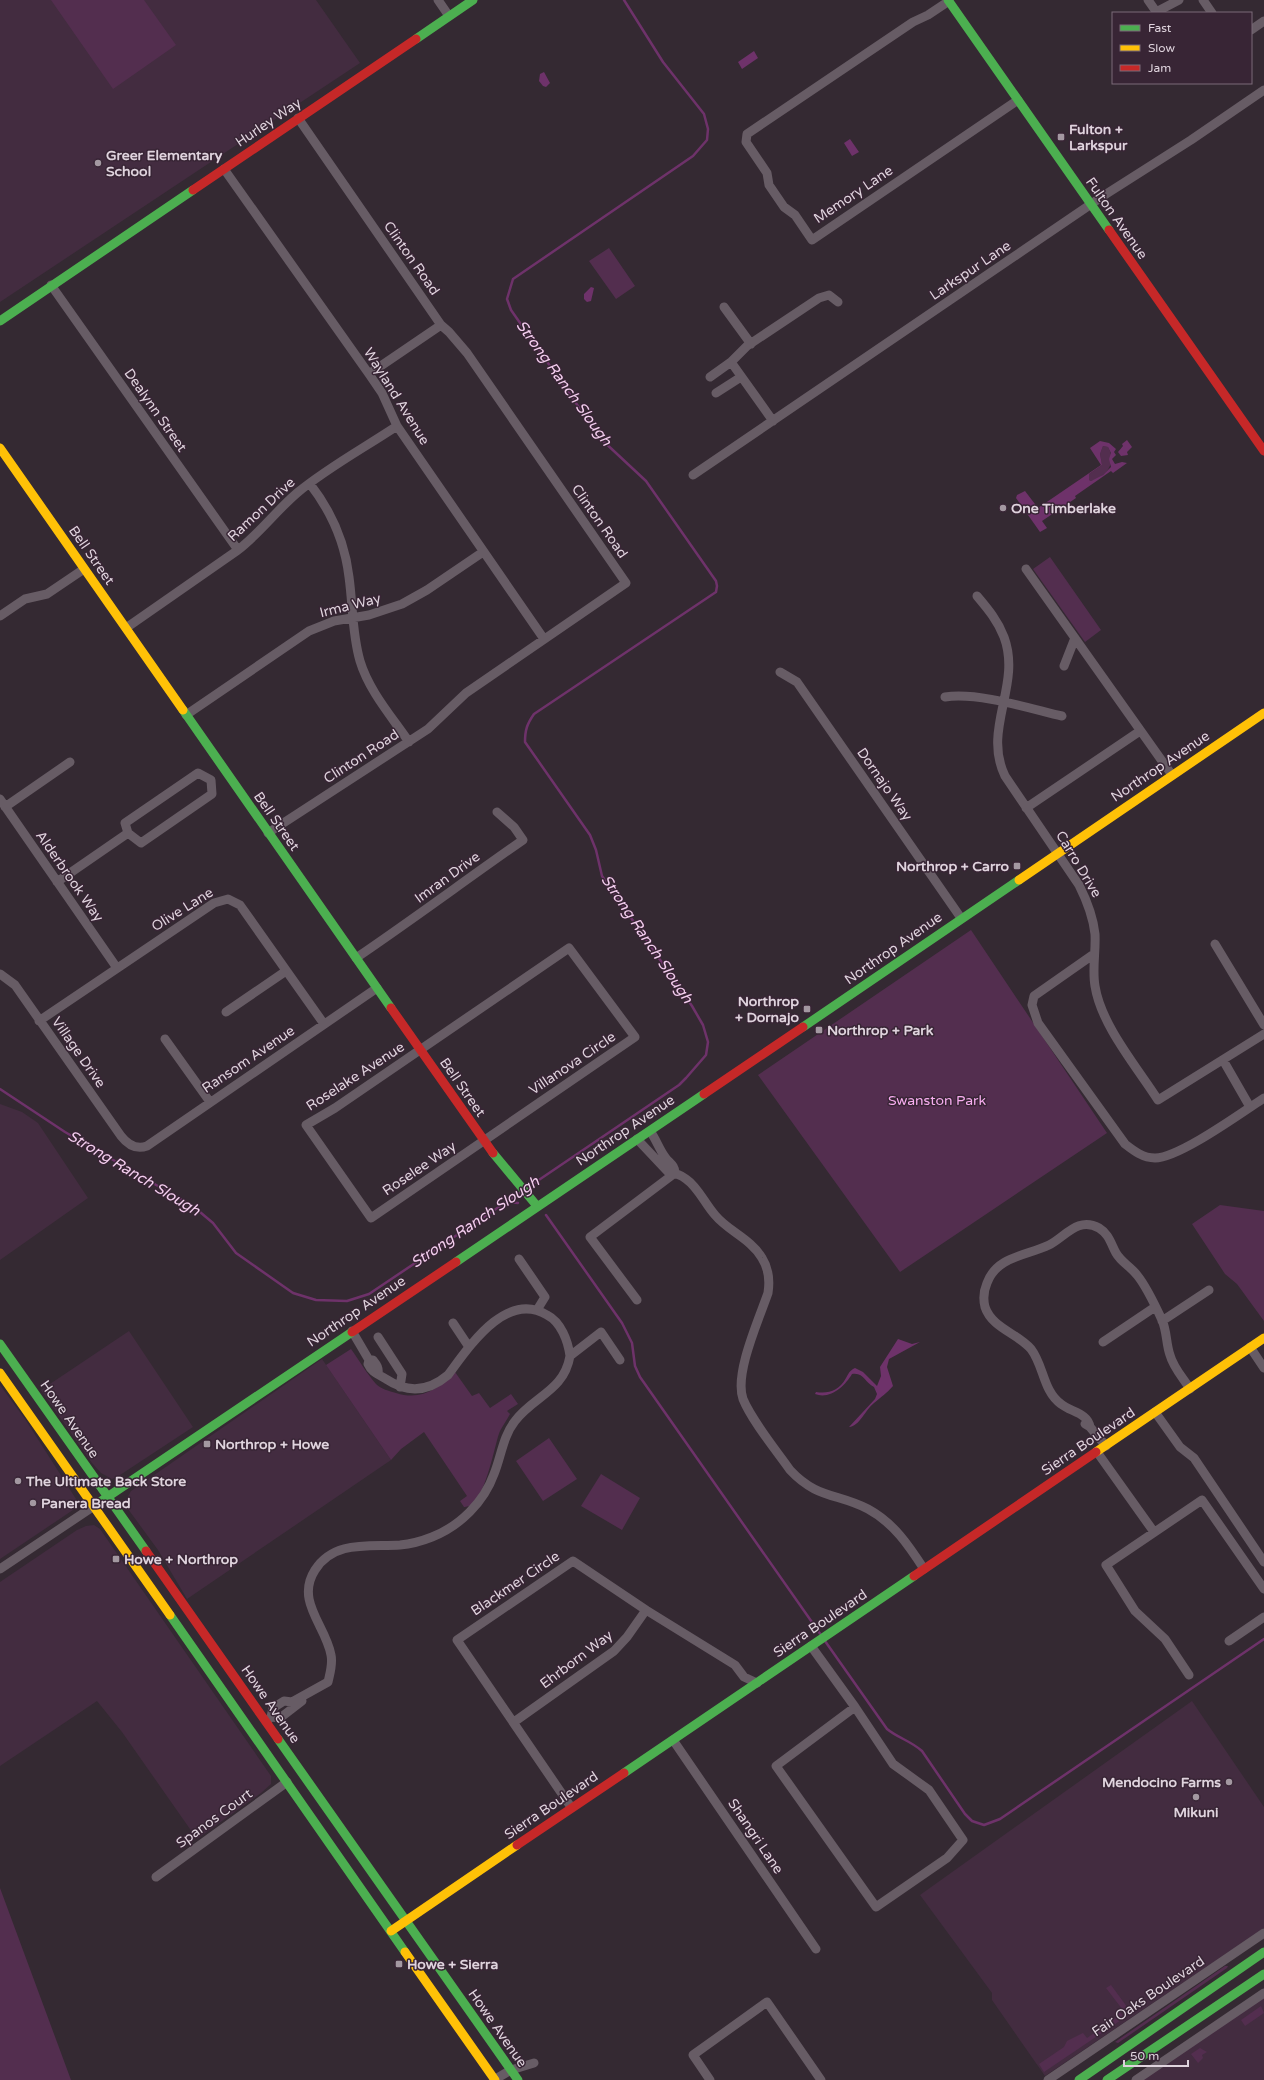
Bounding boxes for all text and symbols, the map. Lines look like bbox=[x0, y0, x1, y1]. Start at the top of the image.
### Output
legend bbox=[1112, 12, 1252, 84]
text: Fast bbox=[1148, 21, 1172, 35]
text: Slow bbox=[1148, 41, 1175, 55]
text: Jam bbox=[1148, 61, 1171, 75]
street label: Hurley Way bbox=[232, 94, 305, 151]
place label: Fulton + Larkspur bbox=[1069, 121, 1128, 154]
marker: Fulton + Larkspur bbox=[1056, 132, 1066, 142]
place label: Greer Elementary School bbox=[106, 147, 223, 180]
marker: Greer Elementary School bbox=[93, 158, 103, 168]
street label: Memory Lane bbox=[811, 162, 896, 227]
street label: Fulton Avenue bbox=[1082, 174, 1151, 263]
street label: Clinton Road bbox=[380, 218, 443, 298]
street label: Larkspur Lane bbox=[926, 237, 1014, 304]
water label: Strong Ranch Slough bbox=[512, 317, 616, 450]
street label: Wayland Avenue bbox=[360, 345, 433, 448]
street label: Dealynn Street bbox=[121, 365, 191, 456]
street label: Ramon Drive bbox=[224, 474, 299, 545]
street label: Clinton Road bbox=[568, 481, 631, 561]
place label: One Timberlake bbox=[1011, 500, 1116, 517]
marker: One Timberlake bbox=[998, 503, 1008, 513]
street label: Bell Street bbox=[65, 522, 118, 589]
street label: Irma Way bbox=[318, 590, 383, 621]
street label: Clinton Road bbox=[321, 726, 402, 787]
street label: Northrop Avenue bbox=[1108, 727, 1213, 806]
street label: Dornajo Way bbox=[853, 745, 916, 824]
street label: Bell Street bbox=[250, 788, 303, 855]
street label: Alderbrook Way bbox=[32, 828, 108, 925]
street label: Carro Drive bbox=[1052, 828, 1105, 901]
street label: Imran Drive bbox=[411, 848, 483, 907]
place label: Northrop + Carro bbox=[896, 858, 1009, 875]
marker: Northrop + Carro bbox=[1012, 861, 1022, 871]
water label: Strong Ranch Slough bbox=[597, 871, 697, 1007]
street label: Olive Lane bbox=[148, 884, 216, 935]
street label: Northrop Avenue bbox=[841, 908, 945, 988]
place label: Northrop + Dornajo bbox=[735, 993, 799, 1026]
marker: Northrop + Dornajo bbox=[802, 1004, 812, 1014]
street label: Village Drive bbox=[48, 1013, 109, 1091]
street label: Ransom Avenue bbox=[199, 1022, 298, 1097]
place label: Northrop + Park bbox=[827, 1022, 934, 1039]
marker: Northrop + Park bbox=[814, 1025, 824, 1035]
street label: Villanova Circle bbox=[526, 1028, 619, 1099]
street label: Roselake Avenue bbox=[303, 1038, 408, 1114]
street label: Bell Street bbox=[436, 1054, 489, 1121]
street label: Northrop Avenue bbox=[573, 1091, 678, 1170]
park label: Swanston Park bbox=[888, 1092, 986, 1109]
water label: Strong Ranch Slough bbox=[65, 1126, 204, 1220]
street label: Roselee Way bbox=[379, 1137, 460, 1199]
water label: Strong Ranch Slough bbox=[407, 1172, 543, 1272]
street label: Northrop Avenue bbox=[304, 1272, 409, 1351]
street label: Howe Avenue bbox=[36, 1377, 103, 1462]
street label: Sierra Boulevard bbox=[1038, 1404, 1138, 1479]
place label: Northrop + Howe bbox=[215, 1436, 329, 1453]
marker: Northrop + Howe bbox=[202, 1439, 212, 1449]
place label: The Ultimate Back Store bbox=[25, 1473, 186, 1490]
marker: The Ultimate Back Store bbox=[13, 1476, 23, 1486]
place label: Panera Bread bbox=[41, 1495, 131, 1512]
marker: Panera Bread bbox=[28, 1498, 38, 1508]
street label: Blackmer Circle bbox=[468, 1548, 563, 1619]
place label: Howe + Northrop bbox=[124, 1551, 238, 1568]
marker: Howe + Northrop bbox=[111, 1554, 121, 1564]
street label: Sierra Boulevard bbox=[770, 1586, 870, 1661]
street label: Ehrborn Way bbox=[537, 1626, 616, 1692]
street label: Howe Avenue bbox=[237, 1662, 304, 1747]
street label: Sierra Boulevard bbox=[501, 1768, 601, 1843]
place label: Mendocino Farms bbox=[1102, 1774, 1221, 1791]
marker: Mendocino Farms bbox=[1224, 1777, 1234, 1787]
street label: Spanos Court bbox=[173, 1785, 256, 1852]
marker: Mikuni bbox=[1191, 1792, 1201, 1802]
street label: Shangri Lane bbox=[724, 1795, 787, 1877]
place label: Mikuni bbox=[1173, 1804, 1219, 1821]
street label: Fair Oaks Boulevard bbox=[1089, 1952, 1208, 2040]
place label: Howe + Sierra bbox=[407, 1956, 498, 1973]
marker: Howe + Sierra bbox=[394, 1959, 404, 1969]
street label: Howe Avenue bbox=[464, 1986, 531, 2071]
scale bar bbox=[1124, 2042, 1188, 2068]
text: 50 m bbox=[1130, 2049, 1159, 2063]

